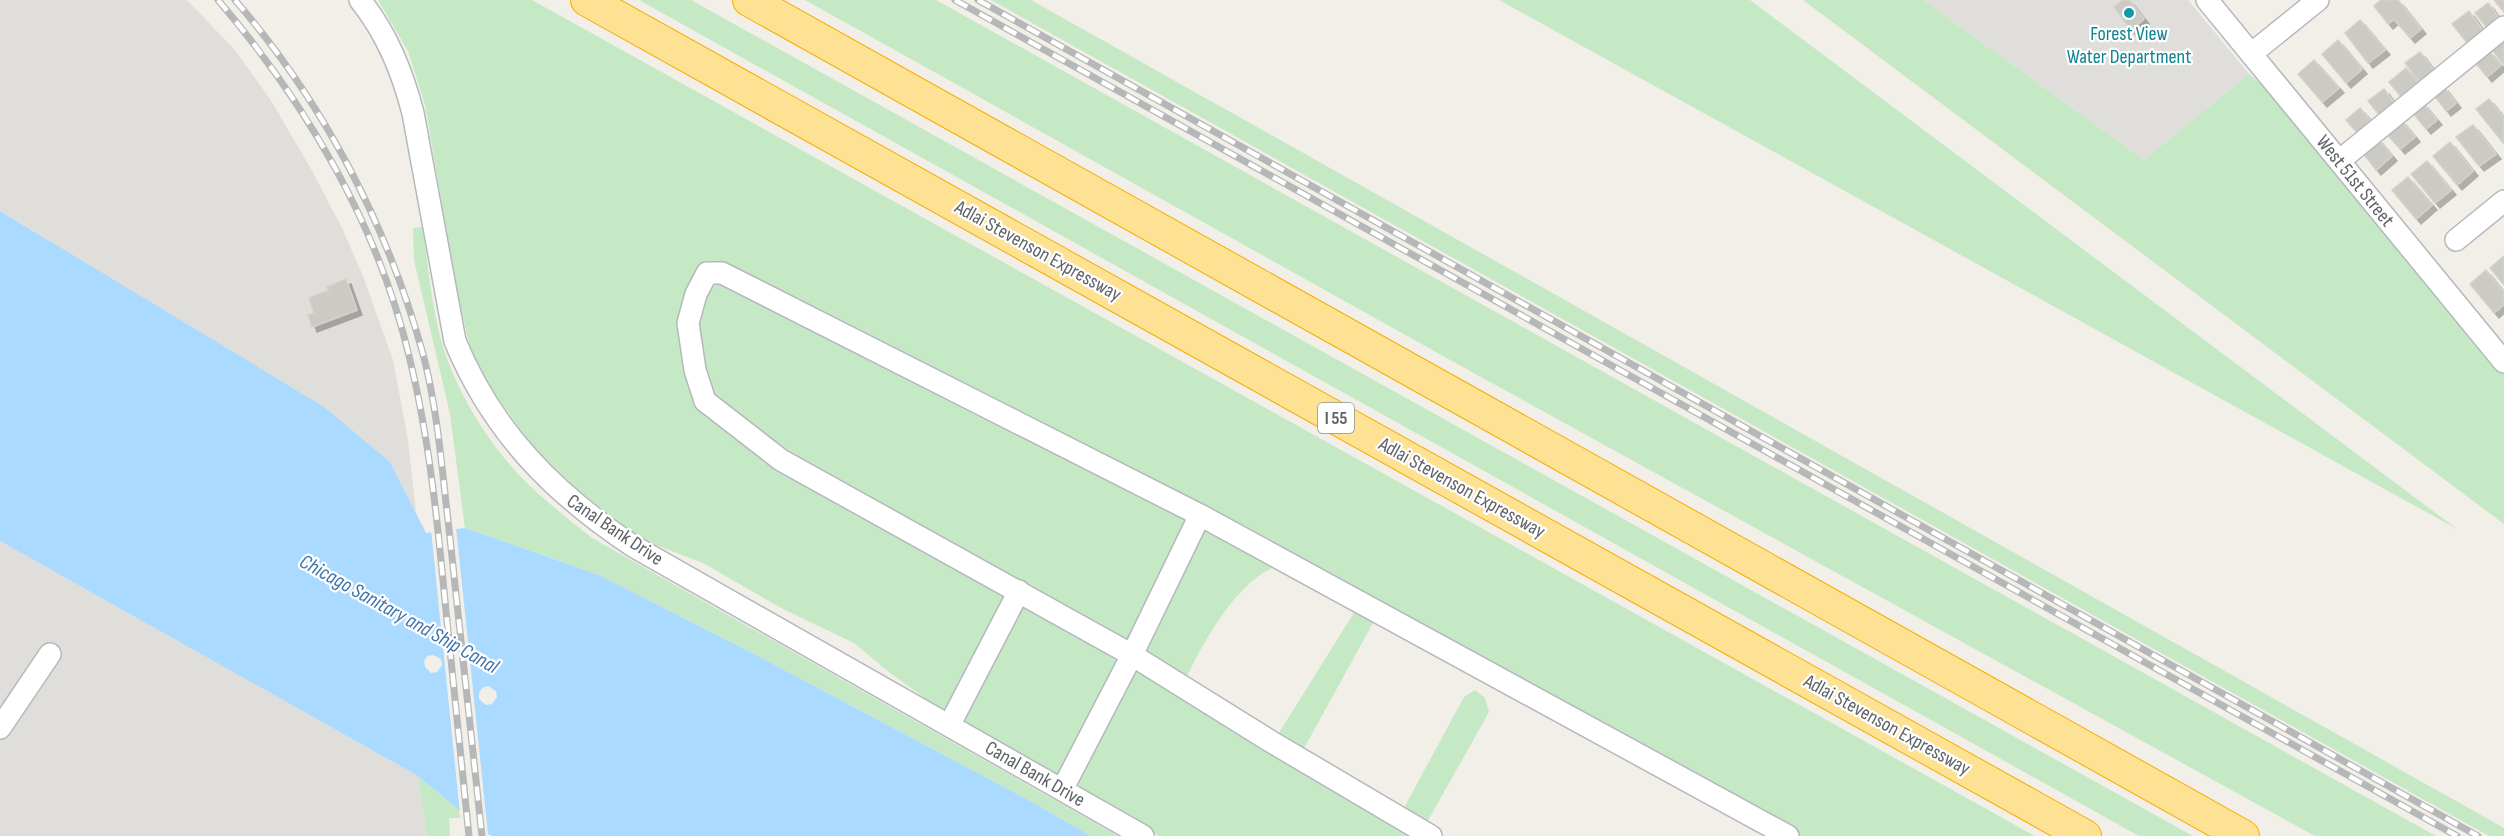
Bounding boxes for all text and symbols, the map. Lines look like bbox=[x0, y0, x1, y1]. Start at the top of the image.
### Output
marker: Forest View Water Department bbox=[2122, 6, 2136, 20]
place label: Forest View Water Department bbox=[2067, 22, 2191, 69]
street label: West 51st Street bbox=[2311, 130, 2399, 232]
street label: Adlai Stevenson Expressway bbox=[950, 195, 1126, 307]
road number: I 55 bbox=[1318, 403, 1354, 433]
street label: Adlai Stevenson Expressway bbox=[1374, 432, 1550, 544]
street label: Canal Bank Drive bbox=[562, 489, 668, 571]
water label: Chicago Sanitary and Ship Canal bbox=[295, 549, 504, 680]
street label: Adlai Stevenson Expressway bbox=[1799, 669, 1975, 781]
street label: Canal Bank Drive bbox=[981, 736, 1089, 812]

